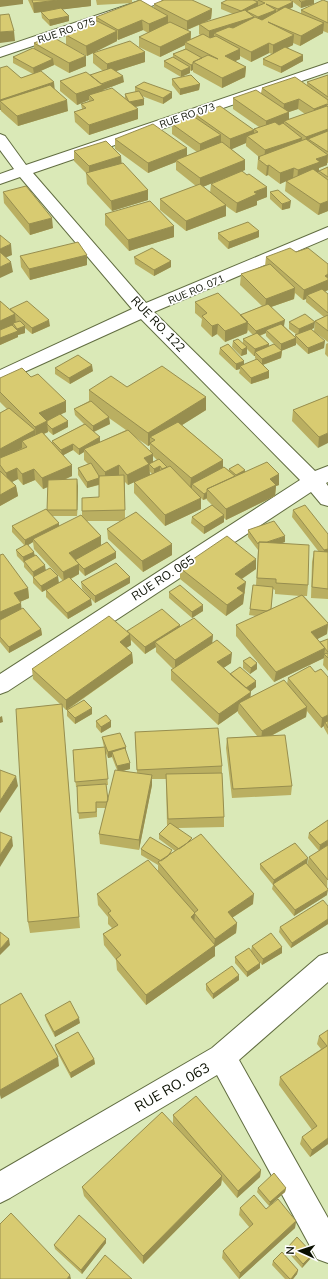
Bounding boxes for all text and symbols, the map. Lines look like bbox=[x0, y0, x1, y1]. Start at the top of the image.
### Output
street label: RUE RO. 075 bbox=[36, 15, 97, 46]
street label: RUE RO 073 bbox=[158, 100, 217, 131]
street label: RUE RO. 071 bbox=[166, 272, 226, 307]
street label: RUE RO. 122 bbox=[128, 293, 189, 355]
street label: RUE RO. 065 bbox=[129, 552, 197, 603]
street label: RUE RO. 063 bbox=[131, 1058, 213, 1116]
north arrow bbox=[280, 1231, 320, 1271]
text: N bbox=[283, 1246, 297, 1255]

